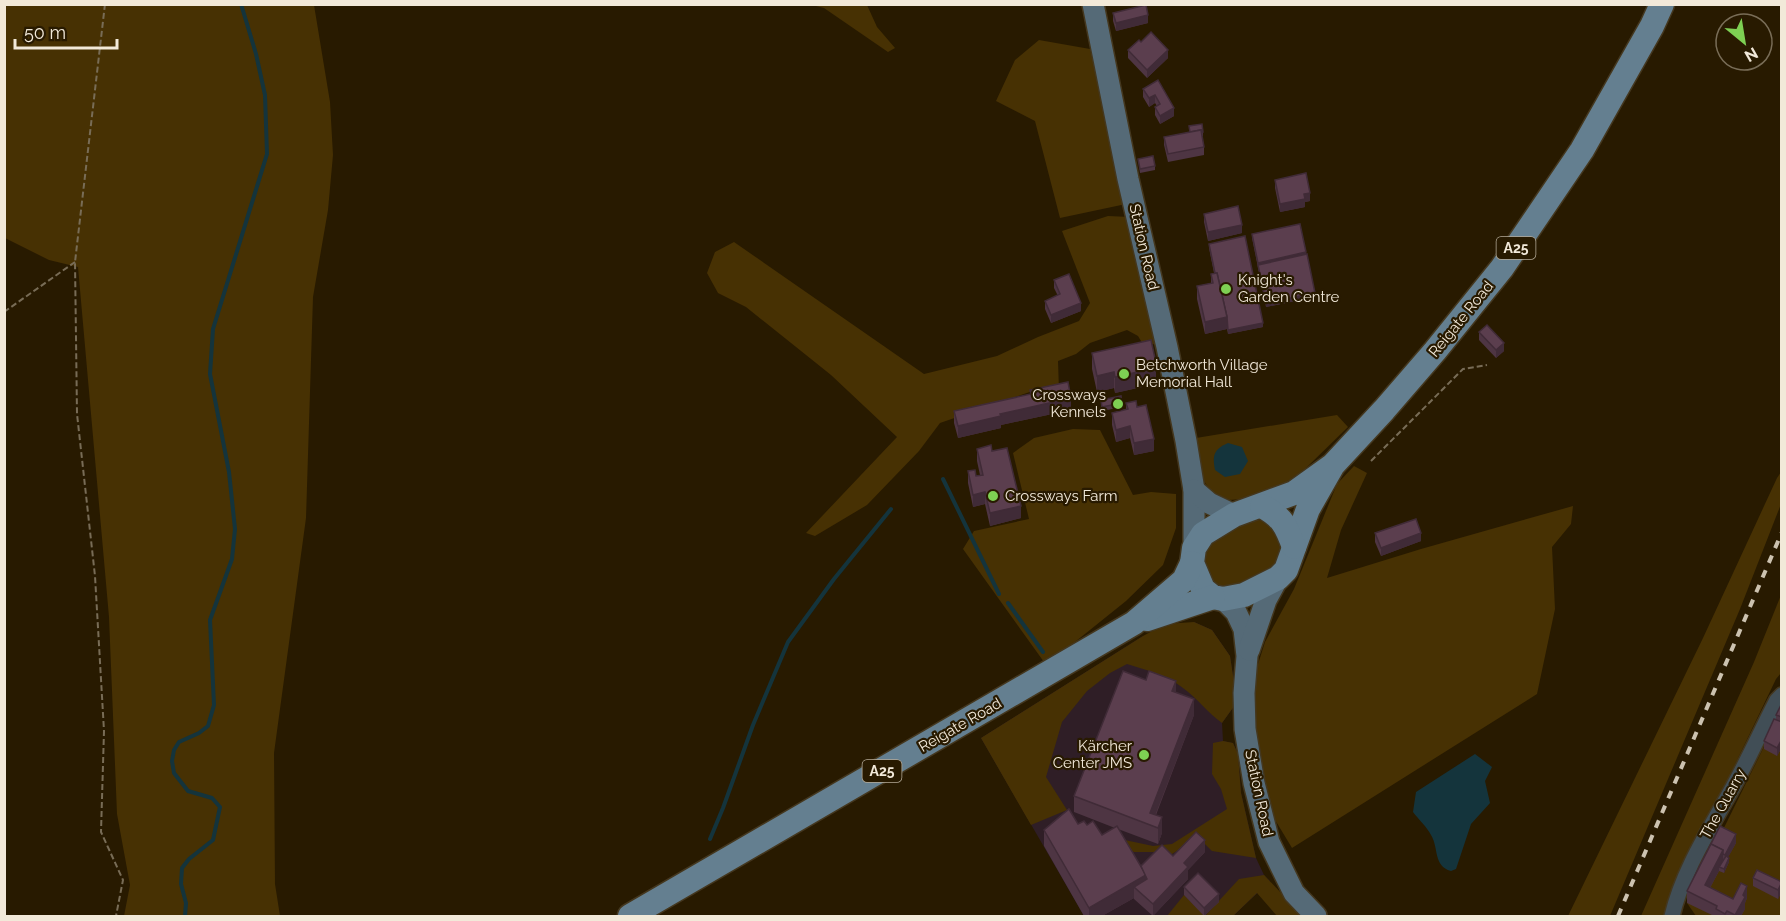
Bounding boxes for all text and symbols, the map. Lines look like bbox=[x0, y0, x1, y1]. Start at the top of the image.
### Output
scale bar bbox=[15, 12, 117, 50]
north arrow bbox=[1714, 12, 1774, 72]
text: 50 m bbox=[24, 22, 66, 43]
text: N bbox=[1741, 43, 1761, 66]
street label: Station Road bbox=[1125, 202, 1163, 292]
road number: A25 bbox=[1496, 237, 1536, 259]
place label: Knight's Garden Centre bbox=[1238, 271, 1339, 306]
street label: Reigate Road bbox=[1425, 277, 1497, 361]
marker: Knight's Garden Centre bbox=[1219, 282, 1233, 296]
place label: Betchworth Village Memorial Hall bbox=[1136, 356, 1268, 391]
marker: Betchworth Village Memorial Hall bbox=[1117, 367, 1131, 381]
place label: Crossways Kennels bbox=[1032, 386, 1106, 421]
marker: Crossways Kennels bbox=[1111, 397, 1125, 411]
place label: Crossways Farm bbox=[1005, 487, 1118, 505]
marker: Crossways Farm bbox=[986, 489, 1000, 503]
street label: Reigate Road bbox=[915, 694, 1005, 756]
place label: Kärcher Center JMS bbox=[1053, 737, 1133, 772]
marker: Kärcher Center JMS bbox=[1137, 748, 1151, 762]
street label: Station Road bbox=[1241, 748, 1277, 838]
road number: A25 bbox=[862, 760, 902, 782]
street label: The Quarry bbox=[1696, 766, 1750, 842]

